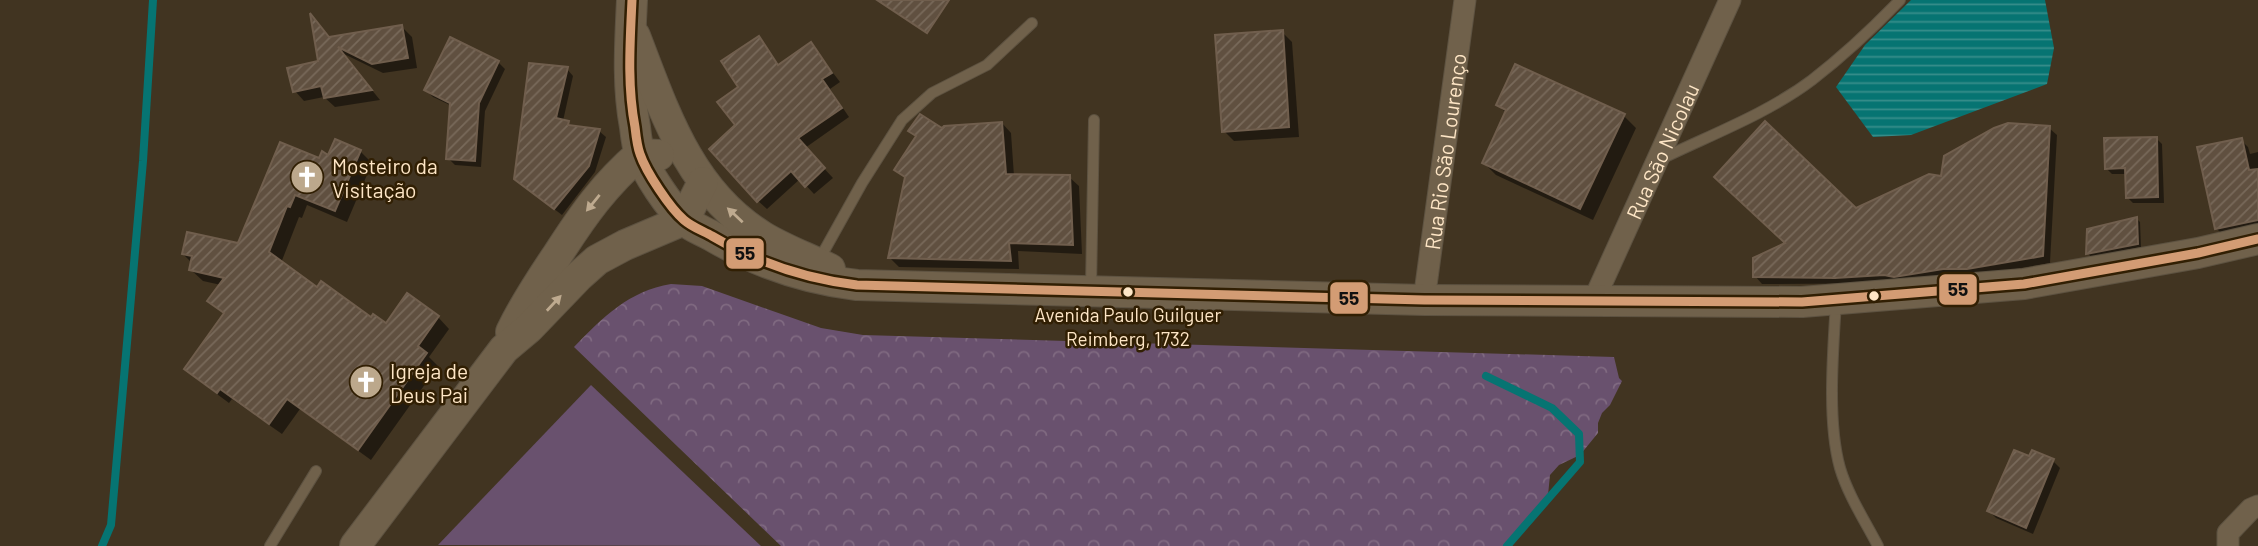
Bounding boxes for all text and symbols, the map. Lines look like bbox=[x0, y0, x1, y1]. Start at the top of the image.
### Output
street label: Rua Rio São Lourenço bbox=[1418, 51, 1470, 251]
street label: Rua São Nicolau bbox=[1620, 79, 1703, 223]
place label: Mosteiro da Visitação bbox=[332, 153, 438, 202]
church icon: Mosteiro da Visitação bbox=[288, 158, 326, 196]
one-way arrow bbox=[585, 193, 600, 211]
one-way arrow bbox=[727, 207, 744, 223]
line badge: 55 bbox=[725, 237, 765, 270]
text: 55 bbox=[735, 241, 755, 264]
line badge: 55 bbox=[1938, 273, 1978, 306]
text: 55 bbox=[1948, 277, 1968, 300]
line badge: 55 bbox=[1329, 281, 1369, 315]
marker: Avenida Paulo Guilguer Reimberg, 1732 bbox=[1121, 285, 1135, 299]
text: 55 bbox=[1339, 286, 1359, 309]
unlabelled marker bbox=[1867, 289, 1881, 303]
one-way arrow bbox=[545, 294, 562, 311]
place label: Avenida Paulo Guilguer Reimberg, 1732 bbox=[1035, 303, 1222, 350]
place label: Igreja de Deus Pai bbox=[390, 358, 468, 407]
church icon: Igreja de Deus Pai bbox=[347, 363, 385, 401]

